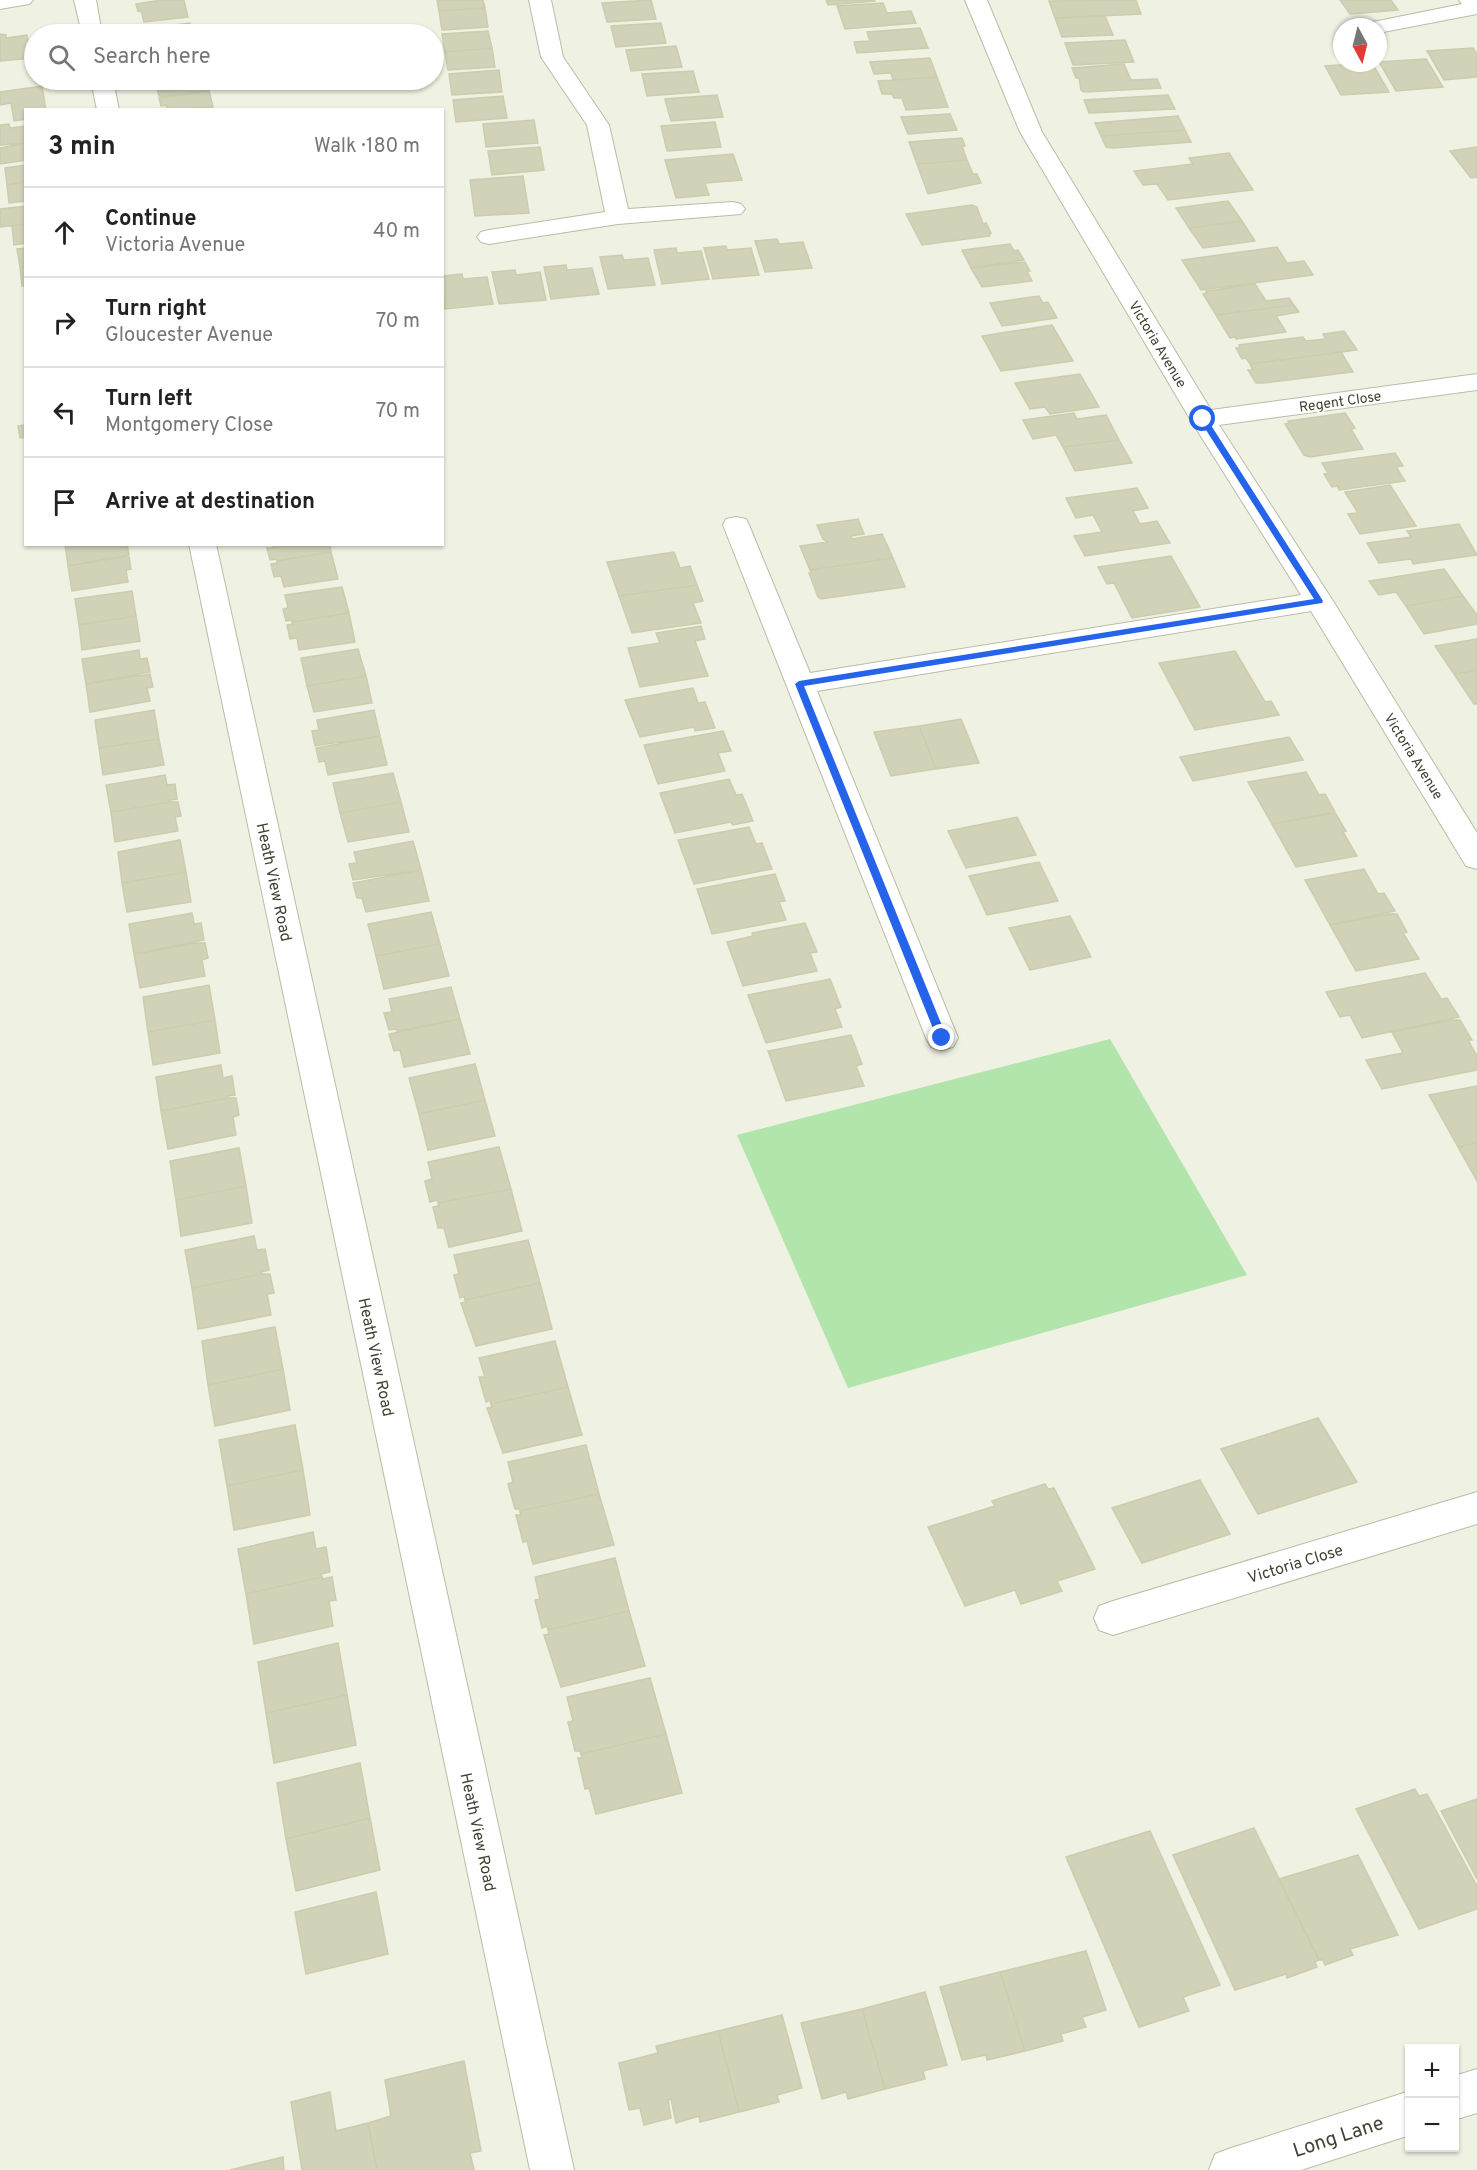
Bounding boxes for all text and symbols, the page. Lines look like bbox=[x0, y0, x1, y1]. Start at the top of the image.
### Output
north arrow bbox=[1333, 18, 1387, 72]
search box bbox=[24, 24, 444, 90]
icon: search bbox=[45, 41, 78, 74]
text: Search here bbox=[93, 44, 211, 71]
text: 3 min bbox=[48, 131, 116, 164]
text: Walk · 180 m bbox=[314, 134, 420, 160]
text: Continue bbox=[105, 206, 196, 233]
icon: ahead bbox=[48, 216, 81, 249]
text: 40 m bbox=[373, 219, 420, 245]
text: Victoria Avenue bbox=[105, 233, 245, 259]
text: Turn right bbox=[105, 296, 207, 323]
street label: Victoria Avenue bbox=[1124, 298, 1189, 391]
icon: right bbox=[48, 306, 81, 339]
text: 70 m bbox=[376, 309, 420, 335]
text: Gloucester Avenue bbox=[105, 323, 273, 349]
text: Turn left bbox=[105, 386, 193, 413]
street label: Regent Close bbox=[1298, 388, 1382, 417]
icon: left bbox=[48, 396, 81, 429]
text: 70 m bbox=[376, 399, 420, 425]
route start bbox=[1189, 405, 1215, 431]
text: Montgomery Close bbox=[105, 413, 273, 439]
icon: arrive bbox=[48, 486, 81, 519]
text: Arrive at destination bbox=[105, 489, 315, 516]
street label: Victoria Avenue bbox=[1379, 711, 1446, 803]
street label: Heath View Road bbox=[251, 821, 295, 944]
route end bbox=[928, 1024, 954, 1050]
street label: Heath View Road bbox=[353, 1296, 397, 1419]
street label: Victoria Close bbox=[1245, 1541, 1346, 1589]
street label: Heath View Road bbox=[455, 1771, 499, 1894]
map controls bbox=[1405, 2044, 1459, 2152]
button: + bbox=[1405, 2044, 1459, 2098]
button: − bbox=[1405, 2098, 1459, 2152]
street label: Long Lane bbox=[1290, 2111, 1387, 2165]

